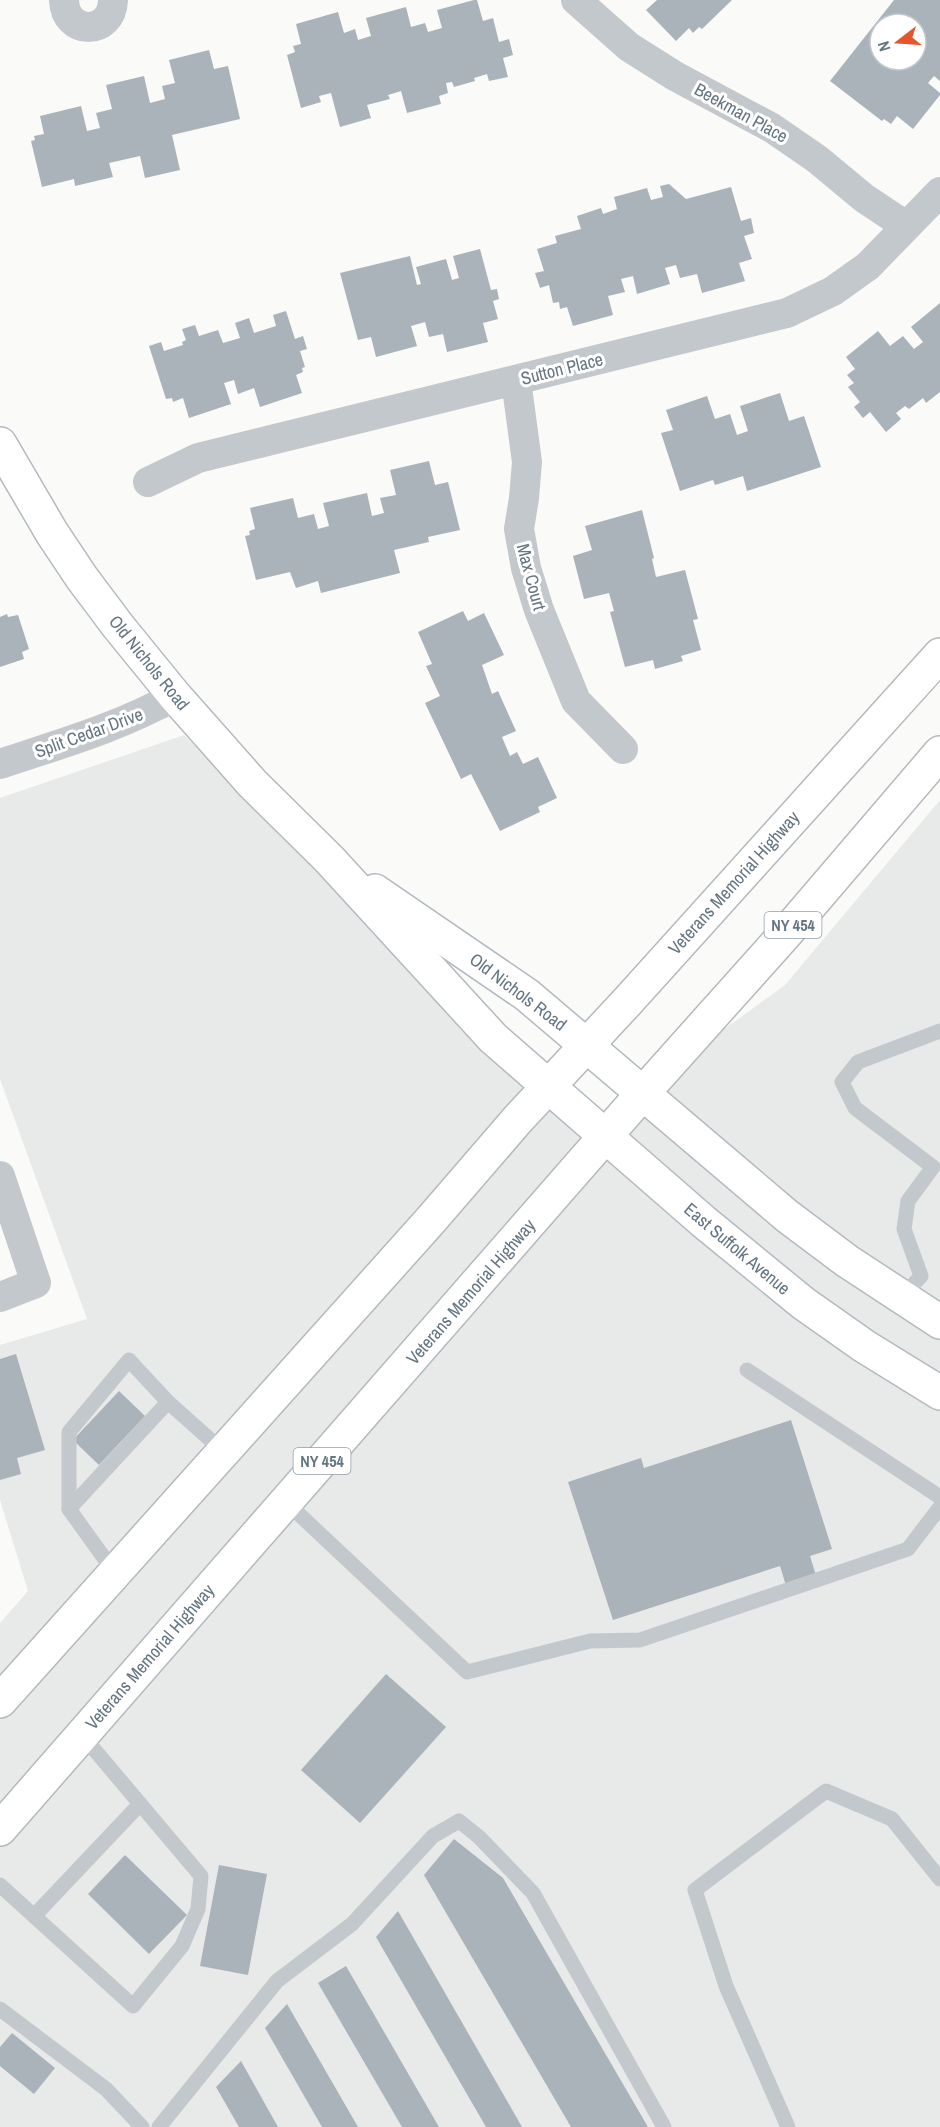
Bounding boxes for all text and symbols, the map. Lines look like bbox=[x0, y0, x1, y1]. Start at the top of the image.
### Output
north arrow bbox=[868, 12, 928, 72]
text: N bbox=[872, 39, 896, 54]
street label: Beekman Place bbox=[690, 77, 793, 149]
street label: Sutton Place bbox=[518, 346, 606, 391]
street label: Max Court bbox=[511, 541, 552, 613]
street label: Old Nichols Road bbox=[103, 610, 196, 715]
street label: Split Cedar Drive bbox=[31, 701, 146, 764]
street label: Veterans Memorial Highway bbox=[662, 805, 805, 960]
road number: NY 454 bbox=[764, 912, 822, 938]
street label: Old Nichols Road bbox=[465, 947, 572, 1036]
street label: East Suffolk Avenue bbox=[679, 1197, 796, 1300]
street label: Veterans Memorial Highway bbox=[400, 1213, 541, 1370]
road number: NY 454 bbox=[294, 1448, 350, 1474]
street label: Veterans Memorial Highway bbox=[79, 1578, 220, 1735]

